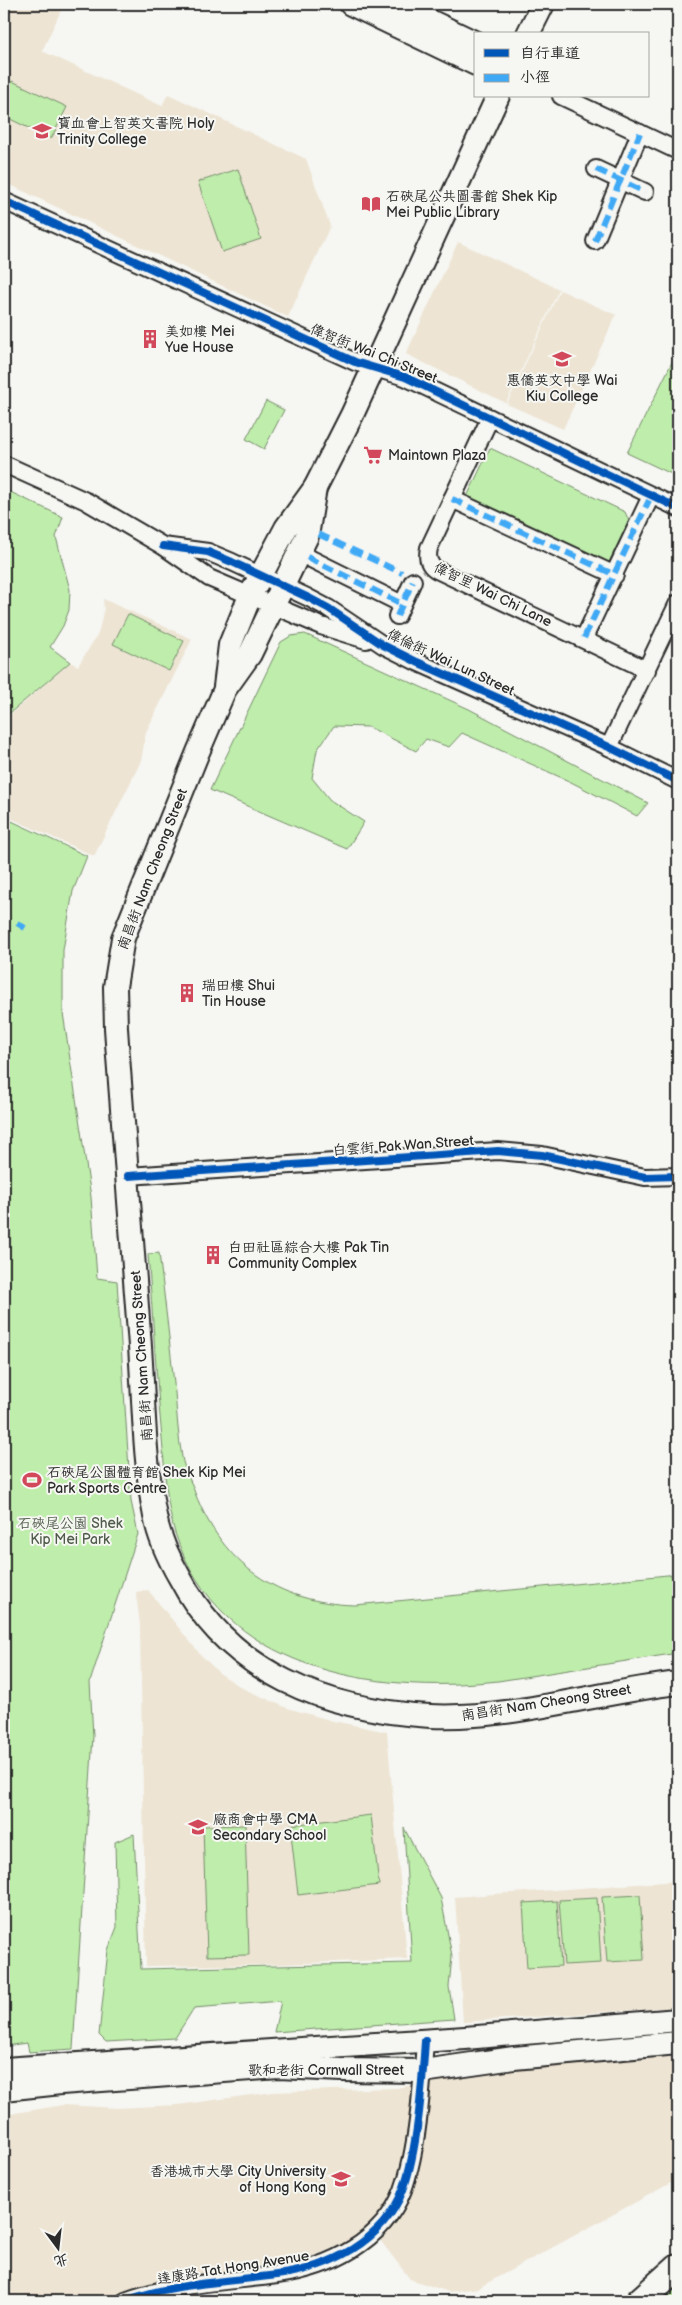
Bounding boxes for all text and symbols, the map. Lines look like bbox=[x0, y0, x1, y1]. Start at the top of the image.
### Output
legend bbox=[474, 32, 650, 98]
text: 自行車道 bbox=[520, 44, 580, 63]
text: 小徑 bbox=[520, 68, 550, 87]
place label: 寶血會上智英文書院 Holy Trinity College bbox=[57, 115, 215, 148]
school or university icon: 寶血會上智英文書院 Holy Trinity College bbox=[31, 120, 53, 142]
place label: 石硤尾公共圖書館 Shek Kip Mei Public Library bbox=[386, 188, 557, 221]
library icon: 石硤尾公共圖書館 Shek Kip Mei Public Library bbox=[360, 193, 382, 215]
street label: 偉智街 Wai Chi Street bbox=[308, 320, 441, 387]
place label: 美如樓 Mei Yue House bbox=[164, 323, 234, 356]
building icon: 美如樓 Mei Yue House bbox=[139, 328, 161, 350]
school or university icon: 惠僑英文中學 Wai Kiu College bbox=[551, 348, 573, 370]
place label: 惠僑英文中學 Wai Kiu College bbox=[507, 372, 617, 405]
supermarket icon: Maintown Plaza bbox=[362, 444, 384, 466]
place label: Maintown Plaza bbox=[388, 447, 486, 464]
street label: 偉智里 Wai Chi Lane bbox=[431, 558, 555, 630]
street label: 偉倫街 Wai Lun Street bbox=[384, 625, 518, 700]
street label: 南昌街 Nam Cheong Street bbox=[114, 785, 191, 952]
place label: 瑞田樓 Shui Tin House bbox=[201, 977, 275, 1010]
building icon: 瑞田樓 Shui Tin House bbox=[176, 982, 198, 1004]
street label: 白雲街 Pak Wan Street bbox=[332, 1132, 475, 1159]
place label: 白田社區綜合大樓 Pak Tin Community Complex bbox=[228, 1239, 389, 1272]
building icon: 白田社區綜合大樓 Pak Tin Community Complex bbox=[202, 1244, 224, 1266]
street label: 南昌街 Nam Cheong Street bbox=[127, 1269, 156, 1442]
place label: 石硤尾公園體育館 Shek Kip Mei Park Sports Centre bbox=[47, 1464, 246, 1497]
sports icon: 石硤尾公園體育館 Shek Kip Mei Park Sports Centre bbox=[21, 1469, 43, 1491]
park label: 石硤尾公園 Shek Kip Mei Park bbox=[17, 1515, 123, 1548]
street label: 南昌街 Nam Cheong Street bbox=[460, 1681, 633, 1724]
place label: 廠商會中學 CMA Secondary School bbox=[213, 1811, 326, 1844]
school or university icon: 廠商會中學 CMA Secondary School bbox=[187, 1816, 209, 1838]
street label: 歌和老街 Cornwall Street bbox=[248, 2062, 405, 2079]
place label: 香港城市大學 City University of Hong Kong bbox=[150, 2163, 327, 2196]
school or university icon: 香港城市大學 City University of Hong Kong bbox=[330, 2168, 352, 2190]
north arrow bbox=[32, 2222, 82, 2272]
street label: 達康路 Tat Hong Avenue bbox=[156, 2247, 310, 2288]
text: 北 bbox=[52, 2250, 70, 2270]

